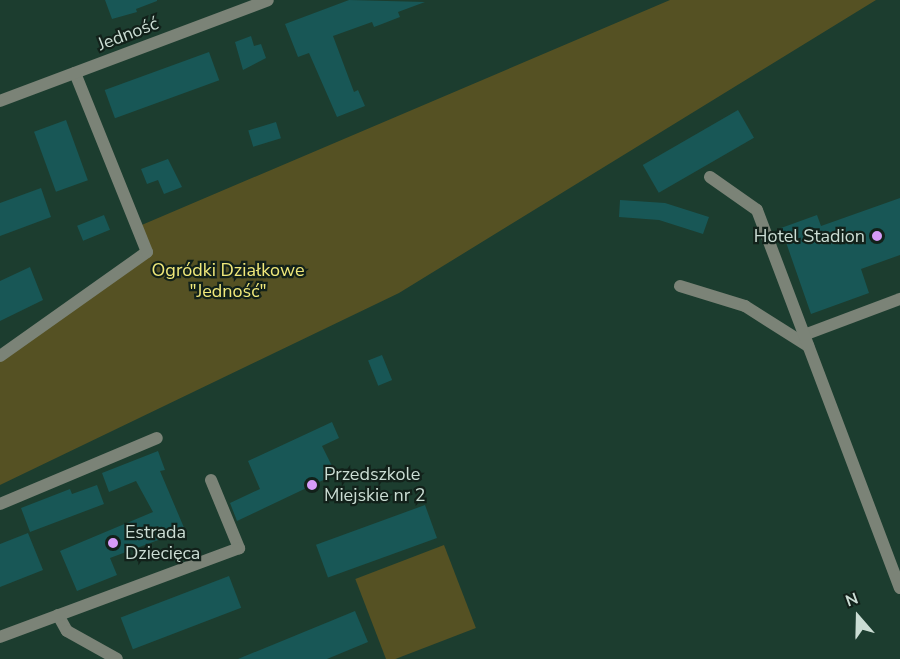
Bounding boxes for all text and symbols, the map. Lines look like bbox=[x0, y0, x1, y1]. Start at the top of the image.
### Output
street label: Jedność bbox=[95, 13, 161, 55]
place label: Hotel Stadion bbox=[754, 225, 865, 247]
marker: Hotel Stadion bbox=[870, 229, 884, 243]
park label: Ogródki Działkowe "Jedność" bbox=[152, 260, 304, 302]
place label: Przedszkole Miejskie nr 2 bbox=[324, 464, 426, 506]
marker: Przedszkole Miejskie nr 2 bbox=[305, 478, 319, 492]
place label: Estrada Dziecięca bbox=[125, 522, 200, 564]
marker: Estrada Dziecięca bbox=[106, 536, 120, 550]
north arrow bbox=[828, 587, 888, 647]
text: N bbox=[842, 588, 861, 612]

